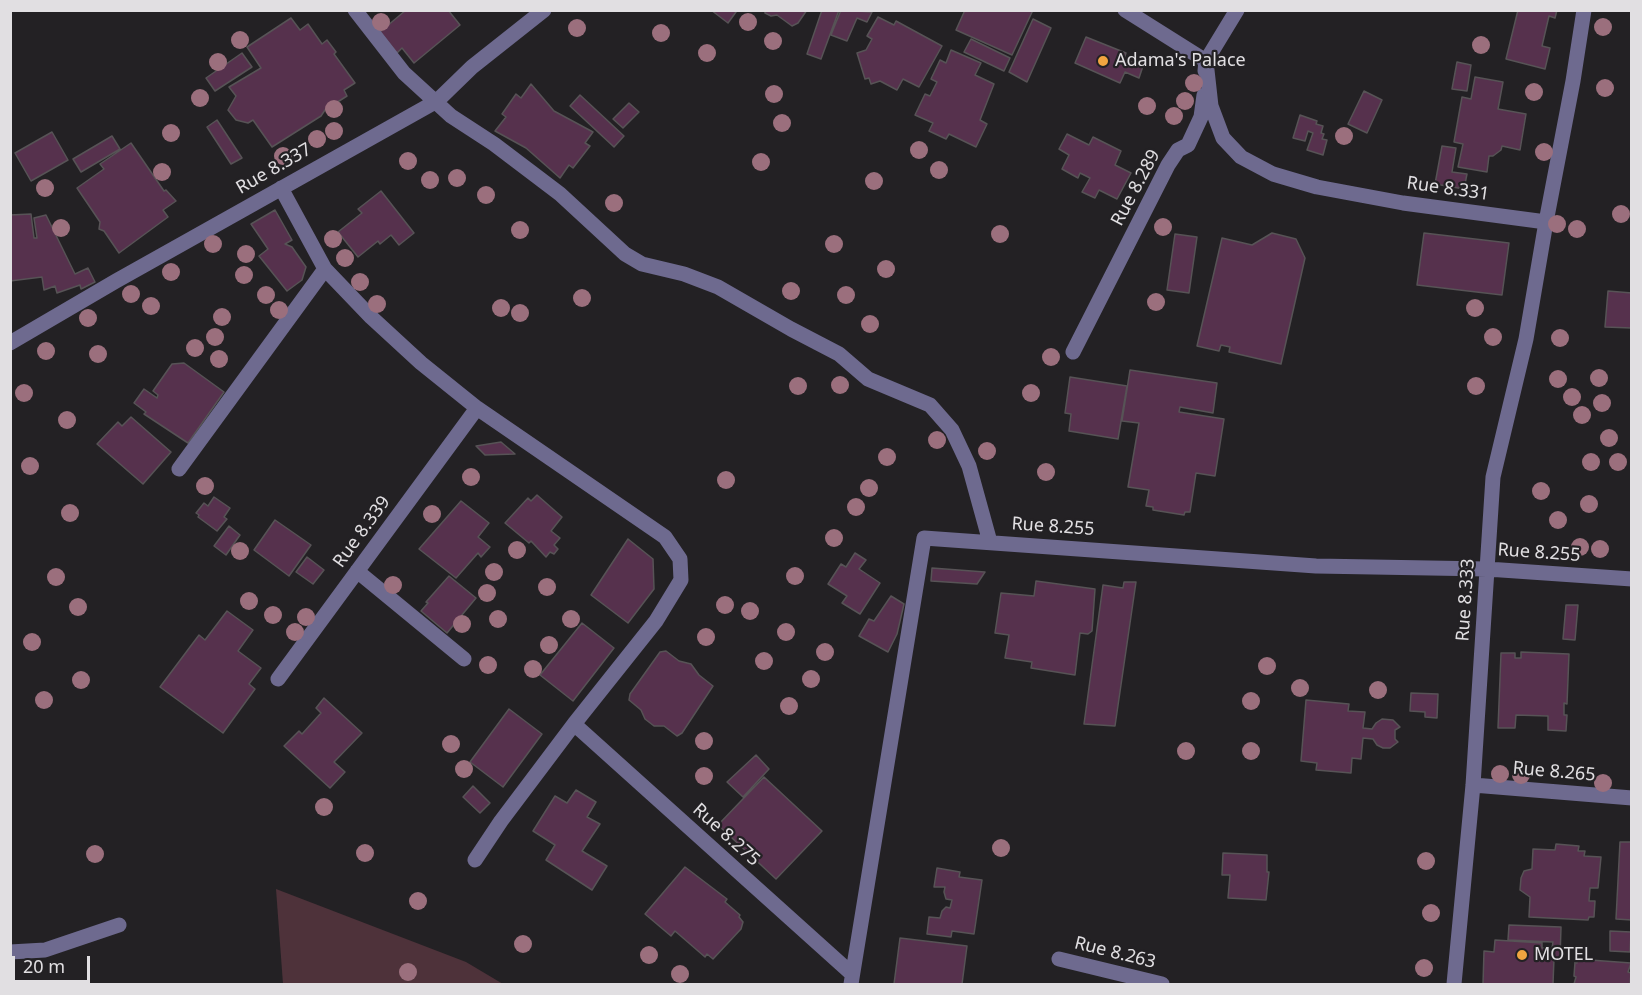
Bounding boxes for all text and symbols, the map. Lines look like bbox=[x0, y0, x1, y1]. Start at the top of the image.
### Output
place label: Adama's Palace bbox=[1115, 50, 1246, 72]
marker: Adama's Palace bbox=[1096, 54, 1110, 68]
street label: Rue 8.337 bbox=[233, 139, 315, 199]
street label: Rue 8.289 bbox=[1107, 146, 1165, 230]
street label: Rue 8.331 bbox=[1405, 173, 1491, 205]
street label: Rue 8.339 bbox=[329, 492, 395, 572]
street label: Rue 8.255 bbox=[1011, 513, 1095, 541]
street label: Rue 8.255 bbox=[1497, 539, 1581, 567]
street label: Rue 8.333 bbox=[1452, 558, 1480, 642]
street label: Rue 8.265 bbox=[1512, 758, 1596, 786]
street label: Rue 8.275 bbox=[688, 799, 764, 871]
street label: Rue 8.263 bbox=[1072, 932, 1158, 974]
scale bar bbox=[15, 944, 93, 982]
place label: MOTEL bbox=[1534, 944, 1593, 966]
marker: MOTEL bbox=[1515, 948, 1529, 962]
text: 20 m bbox=[23, 954, 65, 978]

